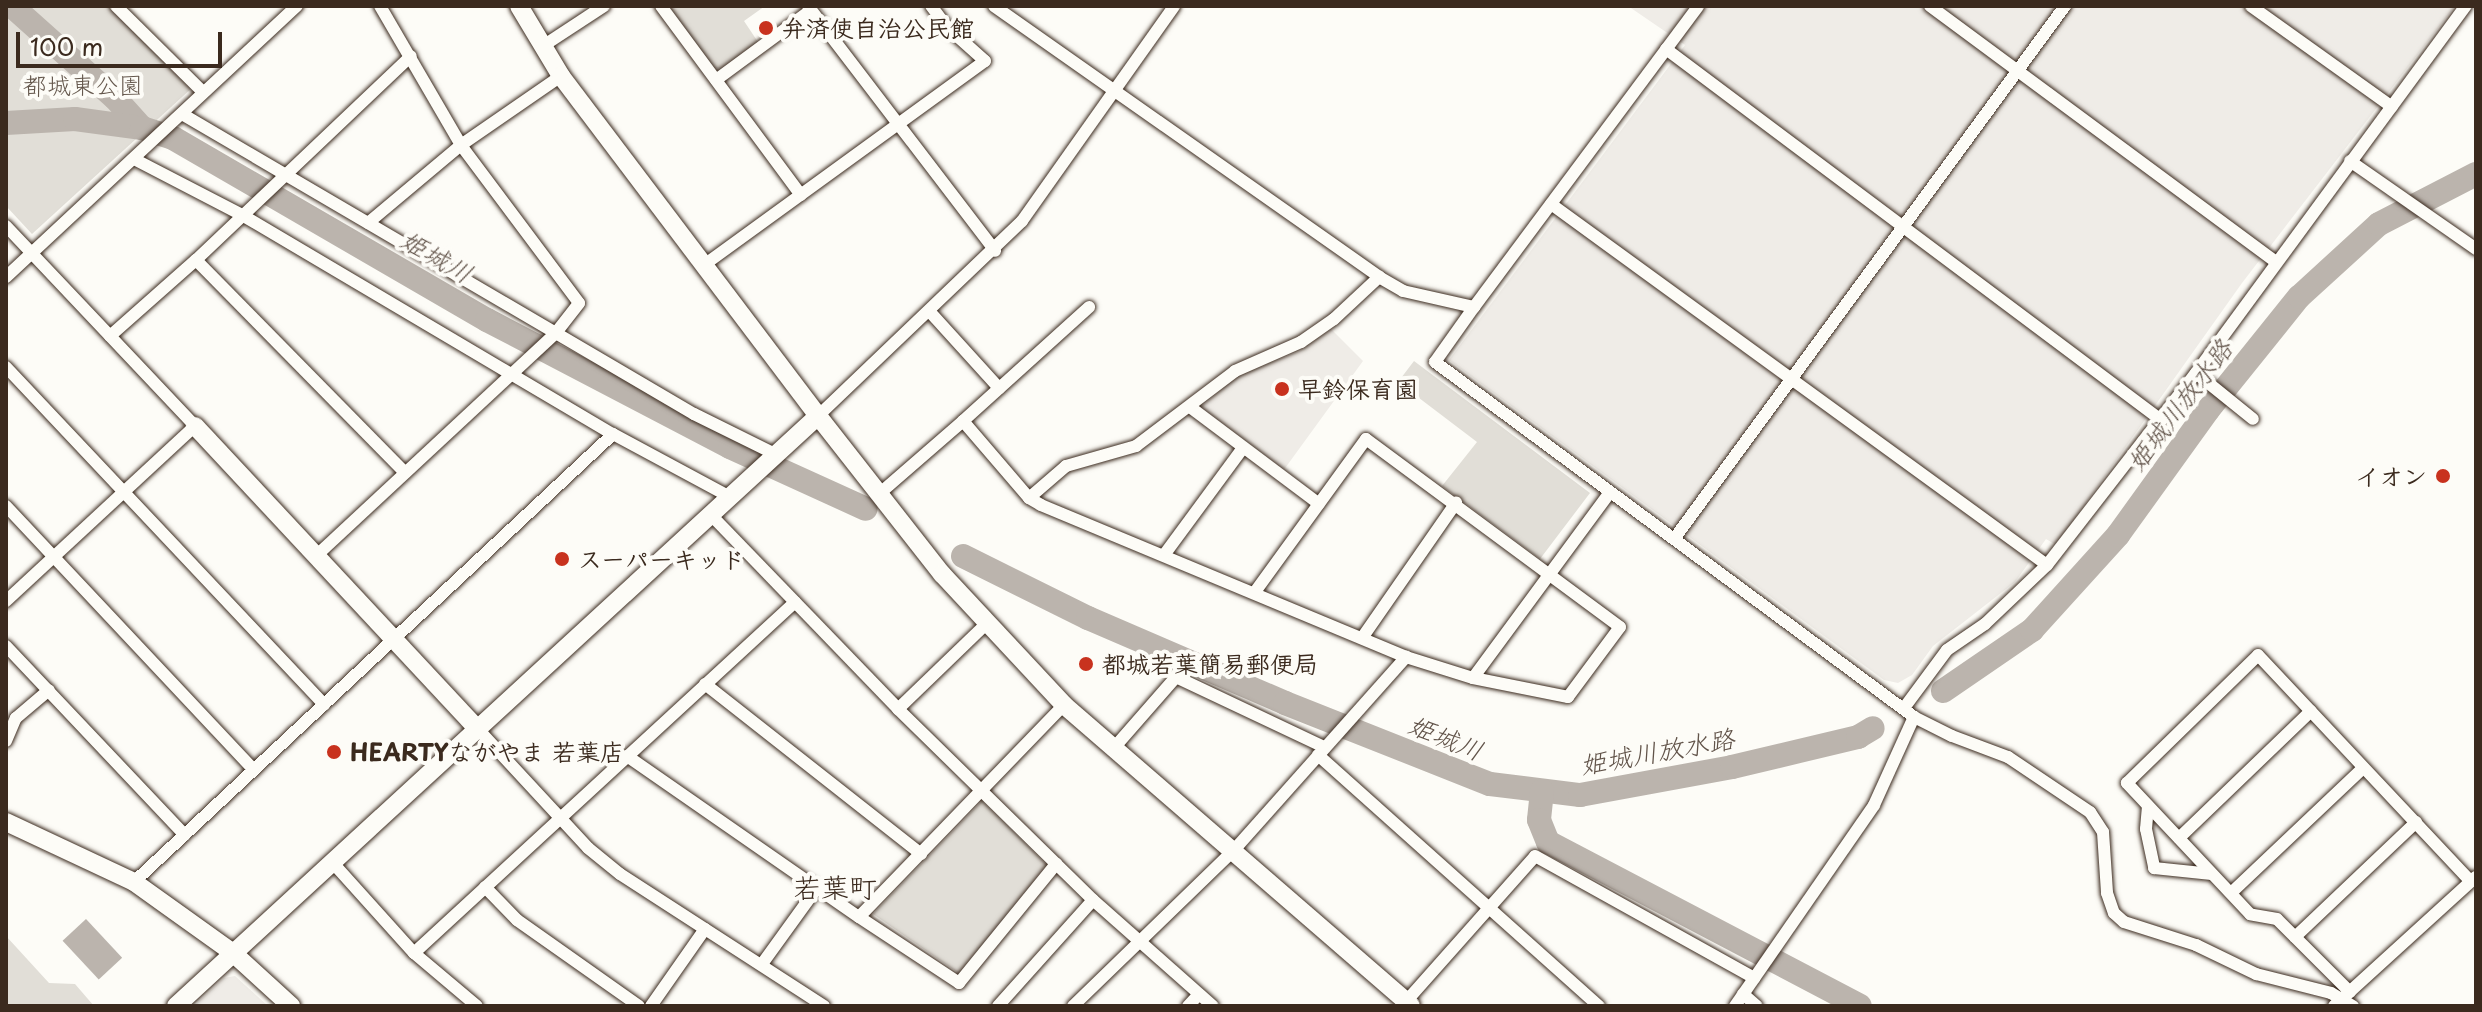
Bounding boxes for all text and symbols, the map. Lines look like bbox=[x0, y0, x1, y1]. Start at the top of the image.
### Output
place label: 弁済使自治公民館 bbox=[782, 14, 974, 42]
scale bar bbox=[20, 16, 226, 66]
marker: 弁済使自治公民館 bbox=[757, 19, 775, 37]
text: 100 m bbox=[30, 28, 103, 64]
park label: 都城東公園 bbox=[23, 71, 143, 99]
water label: 姫城川 bbox=[395, 223, 479, 289]
water label: 姫城川放水路 bbox=[2120, 333, 2238, 477]
place label: 早鈴保育園 bbox=[1298, 375, 1418, 403]
marker: 早鈴保育園 bbox=[1273, 380, 1291, 398]
place label: イオン bbox=[2355, 462, 2427, 490]
marker: イオン bbox=[2434, 467, 2452, 485]
place label: スーパーキッド bbox=[578, 545, 745, 573]
marker: スーパーキッド bbox=[553, 550, 571, 568]
place label: 都城若葉簡易郵便局 bbox=[1102, 650, 1318, 678]
marker: 都城若葉簡易郵便局 bbox=[1077, 655, 1095, 673]
water label: 姫城川 bbox=[1404, 708, 1488, 766]
water label: 姫城川放水路 bbox=[1577, 722, 1737, 780]
place label: HEARTYながやま 若葉店 bbox=[350, 738, 624, 766]
marker: HEARTYながやま 若葉店 bbox=[325, 743, 343, 761]
district label: 若葉町 bbox=[793, 870, 877, 904]

